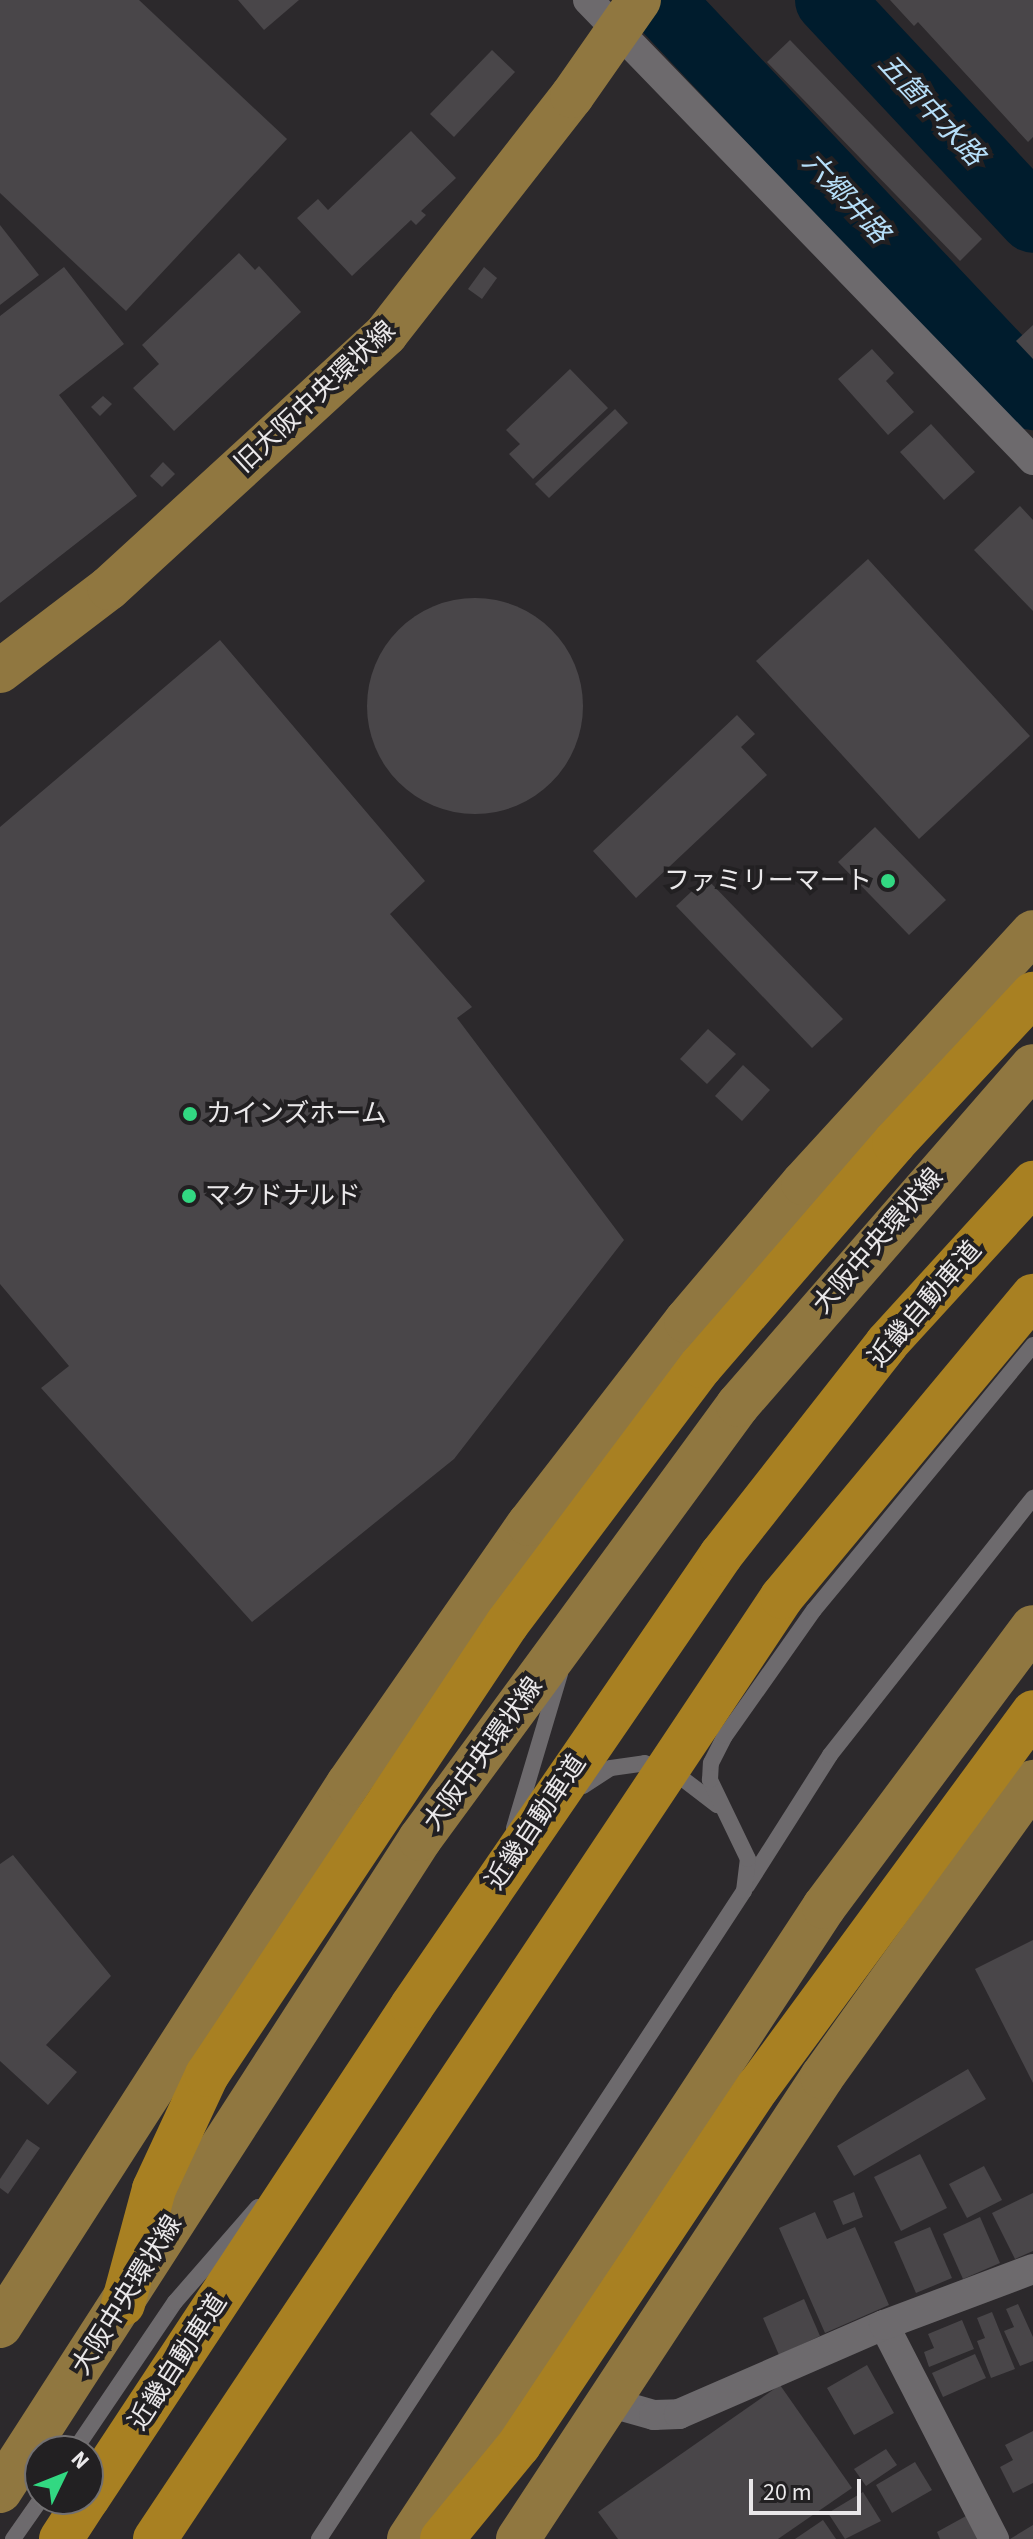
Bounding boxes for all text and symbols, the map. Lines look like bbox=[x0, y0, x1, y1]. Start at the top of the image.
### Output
water label: 五箇中水路 bbox=[871, 47, 991, 173]
water label: 六郷井路 bbox=[796, 146, 896, 250]
street label: 旧大阪中央環状線 bbox=[228, 315, 402, 479]
place label: ファミリーマート bbox=[664, 865, 872, 897]
marker: ファミリーマート bbox=[879, 872, 897, 890]
place label: カインズホーム bbox=[206, 1098, 388, 1130]
marker: カインズホーム bbox=[181, 1105, 199, 1123]
street label: 大阪中央環状線 bbox=[807, 1162, 949, 1320]
place label: マクドナルド bbox=[205, 1180, 361, 1212]
marker: マクドナルド bbox=[180, 1187, 198, 1205]
street label: 近畿自動車道 bbox=[862, 1235, 988, 1373]
street label: 大阪中央環状線 bbox=[417, 1671, 549, 1837]
street label: 近畿自動車道 bbox=[479, 1749, 593, 1895]
street label: 大阪中央環状線 bbox=[66, 2210, 188, 2380]
street label: 近畿自動車道 bbox=[122, 2288, 234, 2436]
north arrow bbox=[24, 2435, 104, 2515]
text: N bbox=[63, 2444, 97, 2476]
scale bar bbox=[753, 2463, 865, 2513]
text: 20 m bbox=[763, 2475, 812, 2510]

